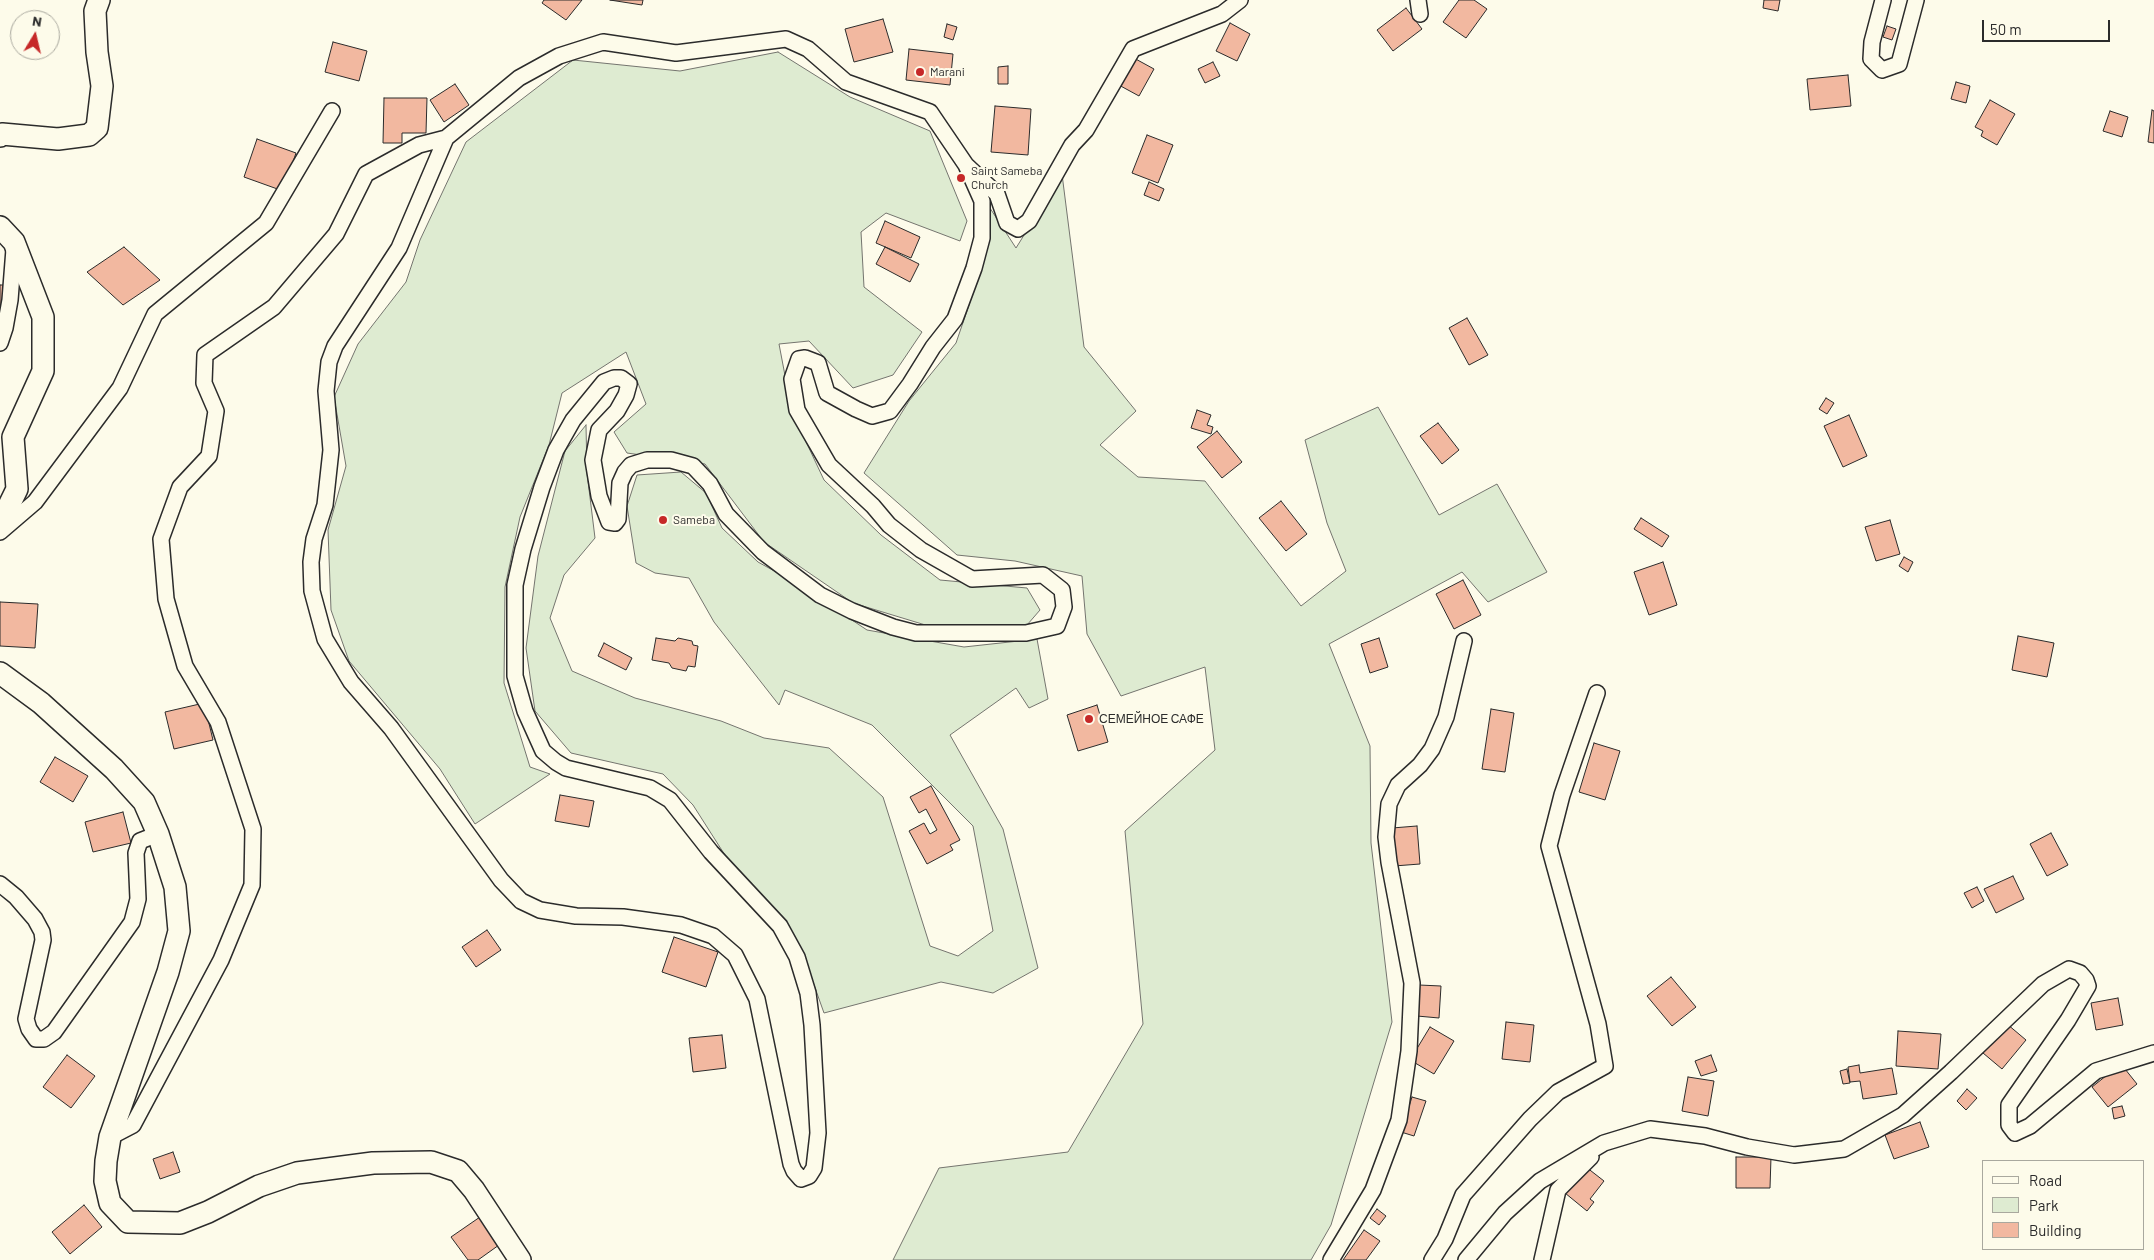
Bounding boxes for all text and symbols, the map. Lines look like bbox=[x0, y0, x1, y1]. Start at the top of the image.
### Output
north arrow bbox=[10, 10, 60, 60]
scale bar bbox=[1984, 10, 2112, 42]
text: N bbox=[31, 12, 43, 30]
text: 50 m bbox=[1990, 20, 2022, 38]
place label: Marani bbox=[930, 65, 965, 79]
marker: Marani bbox=[914, 66, 926, 78]
place label: Saint Sameba Church bbox=[971, 164, 1042, 192]
marker: Saint Sameba Church bbox=[955, 172, 967, 184]
place label: Sameba bbox=[673, 513, 715, 527]
marker: Sameba bbox=[657, 514, 669, 526]
place label: СЕМЕЙНОЕ САФЕ bbox=[1099, 712, 1204, 726]
marker: СЕМЕЙНОЕ САФЕ bbox=[1083, 713, 1095, 725]
legend bbox=[1982, 1160, 2144, 1250]
text: Road bbox=[2029, 1171, 2062, 1189]
text: Park bbox=[2029, 1196, 2058, 1214]
text: Building bbox=[2029, 1221, 2082, 1239]

